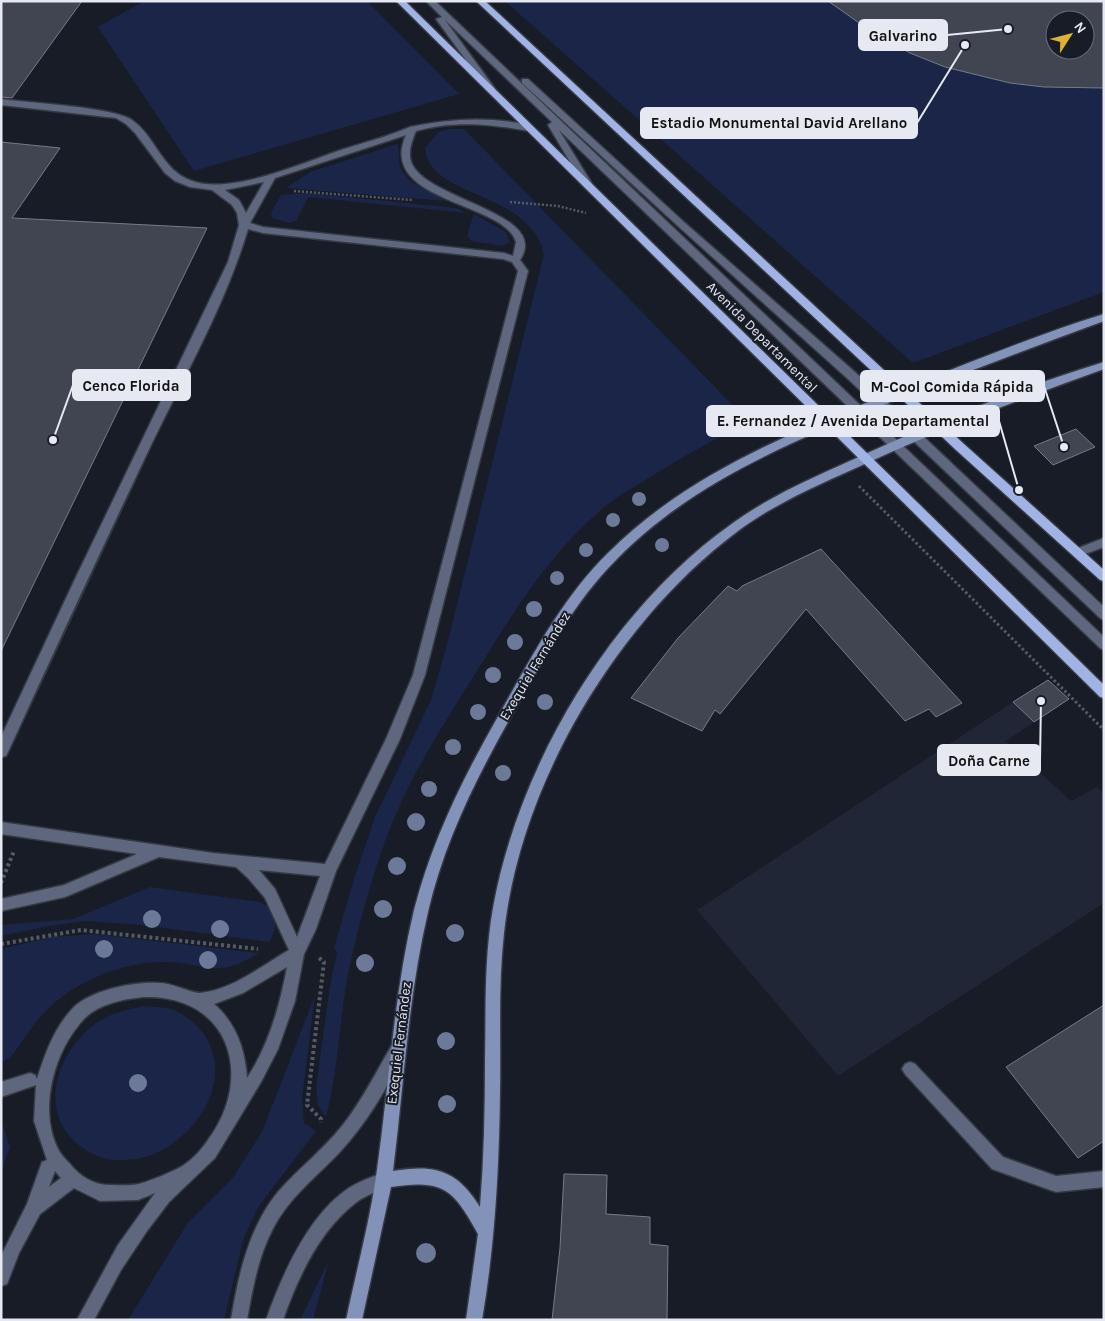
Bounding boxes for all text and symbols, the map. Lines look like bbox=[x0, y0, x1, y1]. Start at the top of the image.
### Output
north arrow bbox=[1045, 10, 1095, 60]
text: N bbox=[1070, 19, 1090, 37]
callout: Galvarino bbox=[859, 20, 947, 50]
text: Galvarino bbox=[869, 27, 937, 45]
callout: Estadio Monumental David Arellano bbox=[641, 108, 917, 138]
text: Estadio Monumental David Arellano bbox=[651, 114, 907, 132]
street label: Avenida Departamental bbox=[703, 278, 821, 396]
callout: Cenco Florida bbox=[73, 370, 190, 400]
callout: M-Cool Comida Rápida bbox=[861, 371, 1044, 401]
text: Cenco Florida bbox=[82, 377, 180, 395]
text: M-Cool Comida Rápida bbox=[871, 378, 1033, 396]
callout: E. Fernandez / Avenida Departamental bbox=[707, 406, 999, 436]
text: E. Fernandez / Avenida Departamental bbox=[717, 412, 989, 430]
street label: Exequiel Fernández bbox=[496, 609, 574, 723]
callout: Doña Carne bbox=[938, 745, 1040, 775]
text: Doña Carne bbox=[948, 752, 1030, 770]
street label: Exequiel Fernández bbox=[383, 981, 415, 1105]

